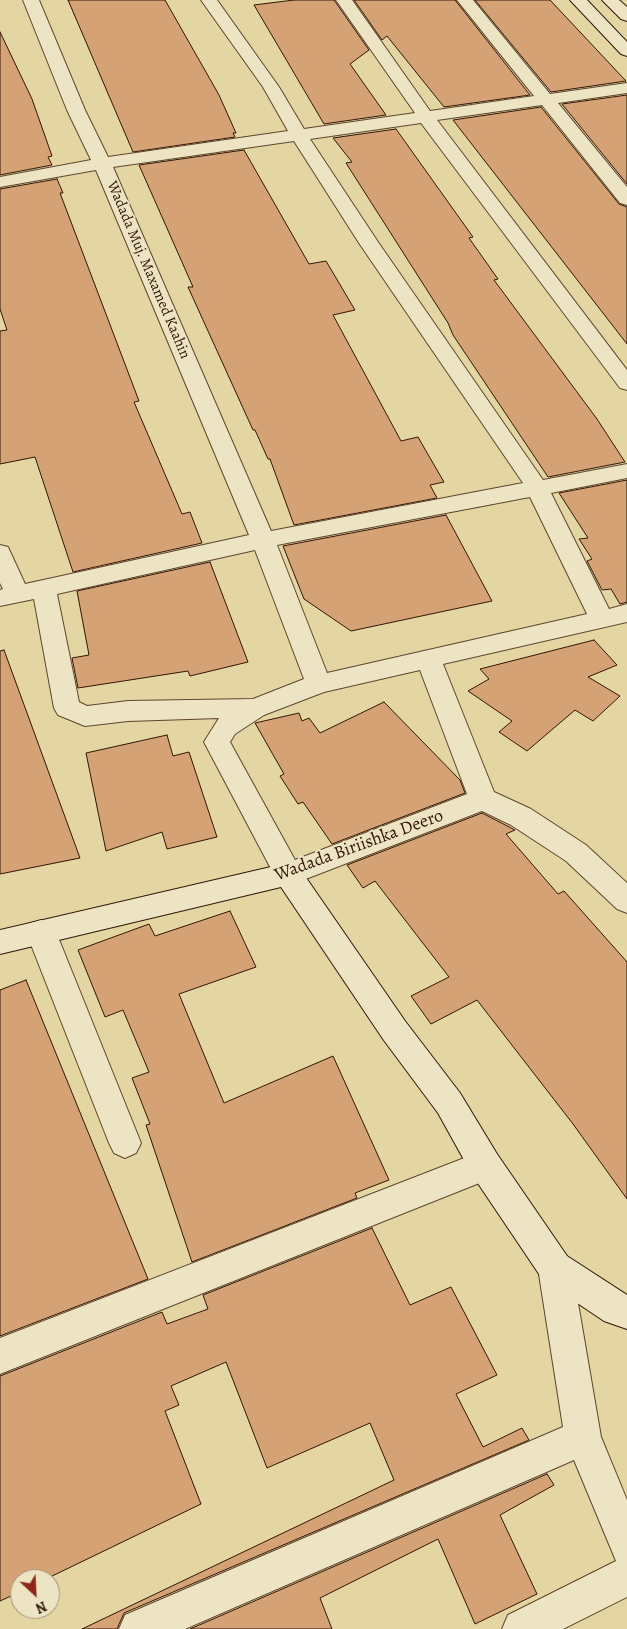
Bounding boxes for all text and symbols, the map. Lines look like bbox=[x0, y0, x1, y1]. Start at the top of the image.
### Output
street label: Wadada Muj. Maxamed Kaahin bbox=[102, 178, 194, 362]
street label: Wadada Biriishka Deero bbox=[272, 805, 446, 887]
north arrow bbox=[10, 1569, 60, 1619]
text: N bbox=[32, 1596, 50, 1618]

